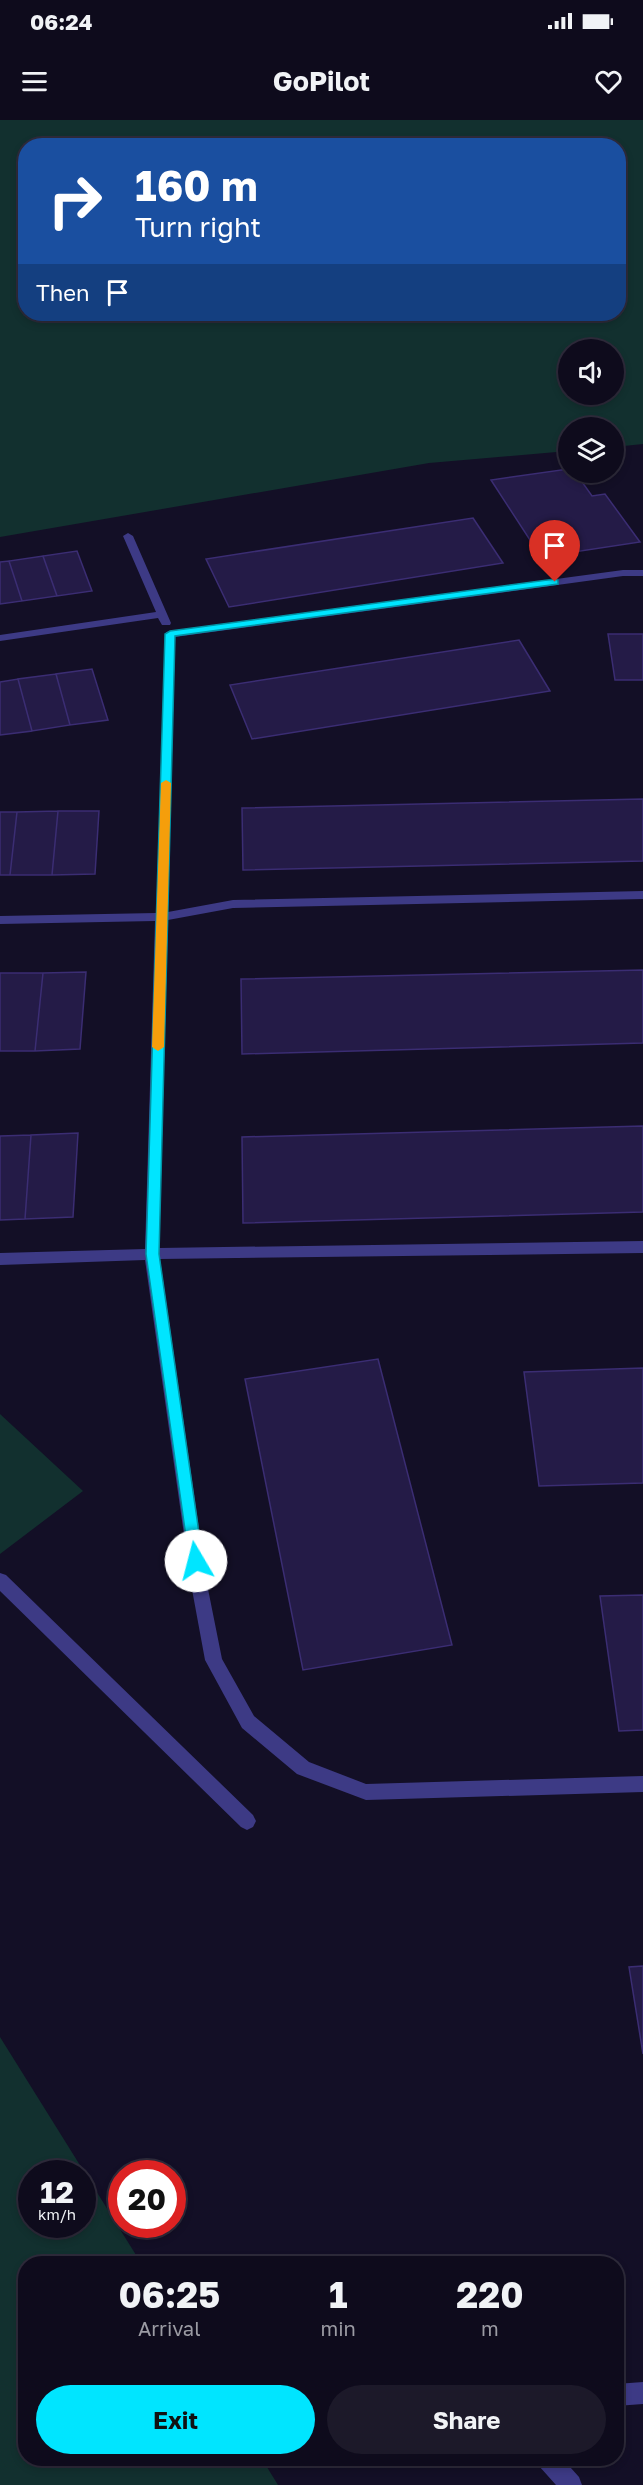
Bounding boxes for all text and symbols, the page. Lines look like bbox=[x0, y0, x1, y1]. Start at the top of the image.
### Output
text: 06:24 bbox=[30, 8, 92, 35]
icon: menu bbox=[18, 65, 51, 98]
text: GoPilot bbox=[273, 65, 370, 97]
icon: heart bbox=[592, 65, 625, 98]
text: 160 m bbox=[135, 160, 258, 210]
icon: right bbox=[36, 162, 114, 240]
text: Turn right bbox=[135, 211, 261, 243]
icon: arrive bbox=[101, 276, 134, 309]
text: Then bbox=[36, 279, 89, 306]
map controls bbox=[558, 339, 624, 483]
button: sound bbox=[558, 339, 624, 405]
button: layers bbox=[558, 417, 624, 483]
pin bbox=[529, 520, 580, 582]
icon: arrive bbox=[538, 529, 571, 562]
position arrow bbox=[164, 1529, 228, 1593]
speed limit sign: 20 bbox=[108, 2160, 186, 2238]
text: 12 bbox=[40, 2174, 74, 2210]
text: km/h bbox=[38, 2205, 76, 2223]
text: 06:25 bbox=[118, 2273, 220, 2316]
text: 1 bbox=[329, 2273, 347, 2316]
text: 220 bbox=[456, 2273, 524, 2316]
text: Arrival bbox=[138, 2316, 201, 2340]
text: min bbox=[320, 2316, 356, 2340]
text: m bbox=[481, 2316, 499, 2340]
button: Exit bbox=[36, 2385, 315, 2454]
button: Share bbox=[327, 2385, 606, 2454]

